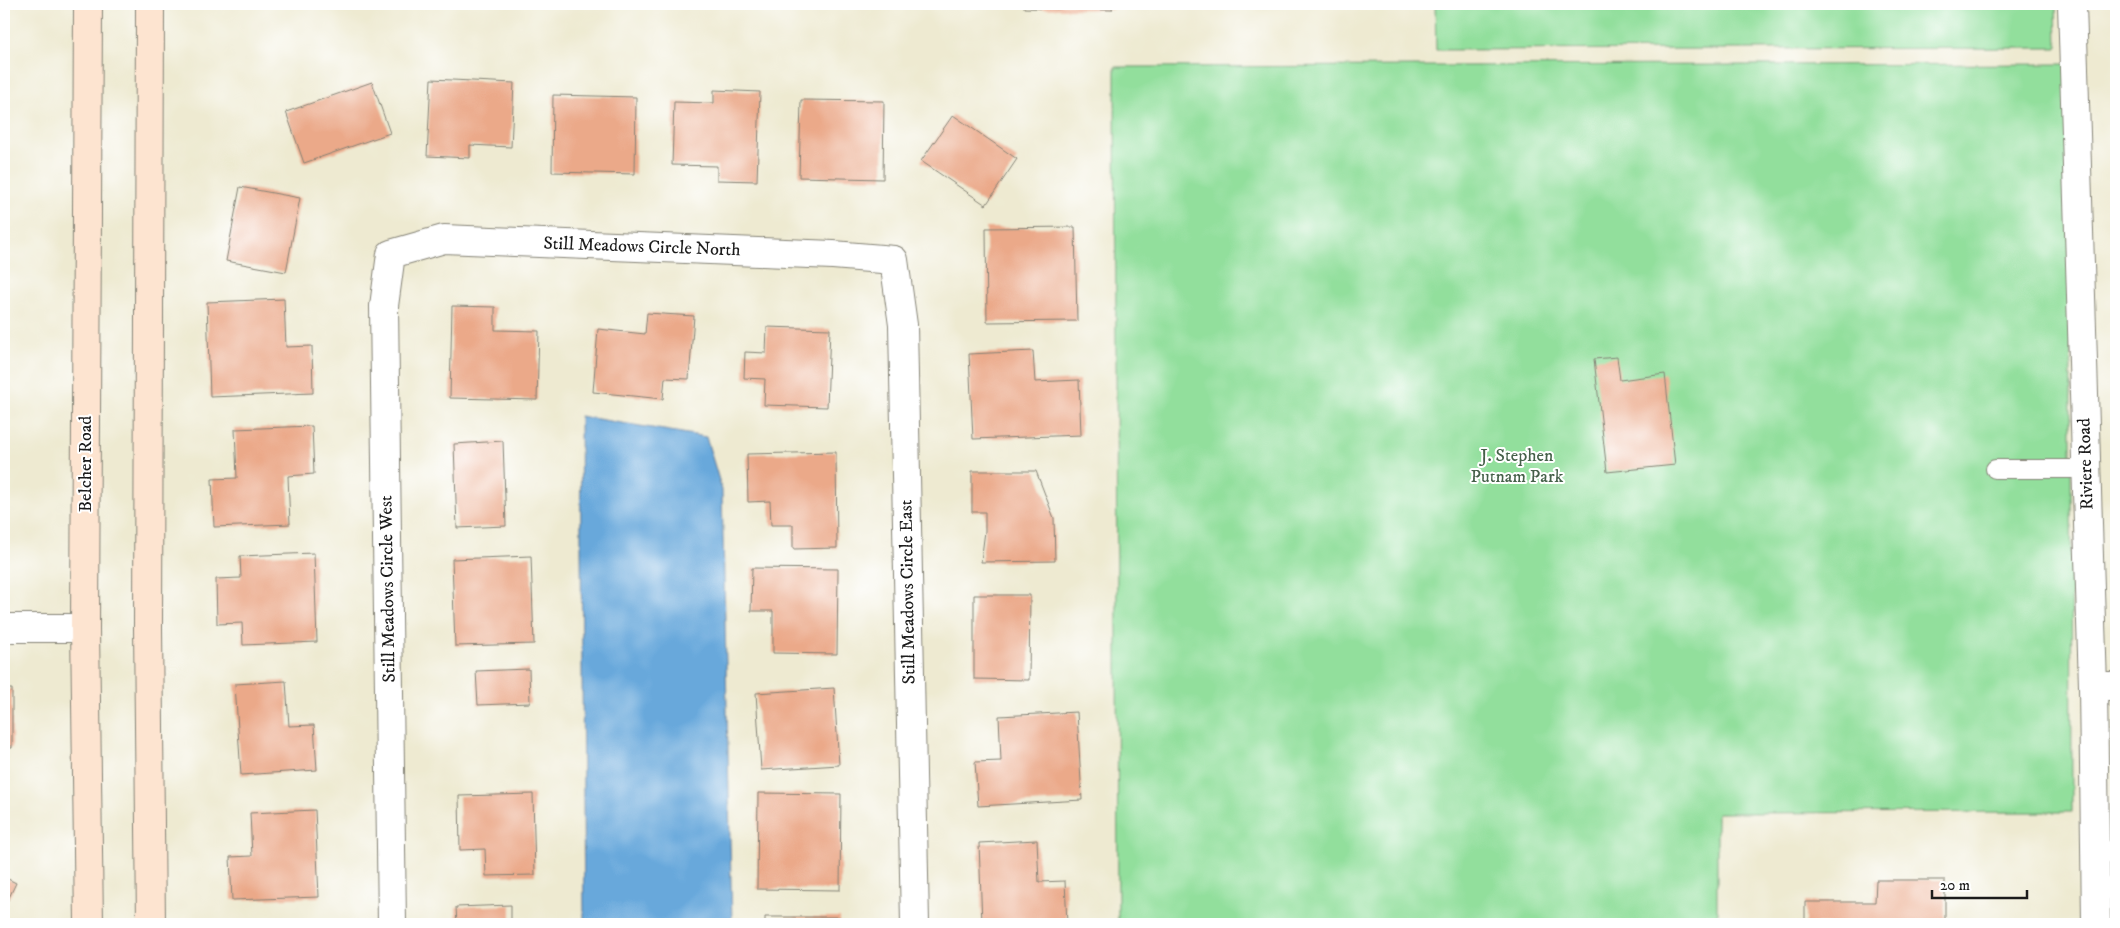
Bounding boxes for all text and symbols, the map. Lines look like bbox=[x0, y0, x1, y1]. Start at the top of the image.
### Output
street label: Still Meadows Circle North bbox=[543, 233, 742, 261]
street label: Belcher Road bbox=[75, 416, 97, 512]
street label: Riviere Road bbox=[2073, 418, 2099, 510]
park label: J. Stephen Putnam Park bbox=[1471, 445, 1564, 488]
street label: Still Meadows Circle West bbox=[375, 495, 401, 683]
street label: Still Meadows Circle East bbox=[895, 499, 921, 684]
scale bar bbox=[1932, 868, 2028, 900]
text: 20 m bbox=[1940, 876, 1970, 895]

